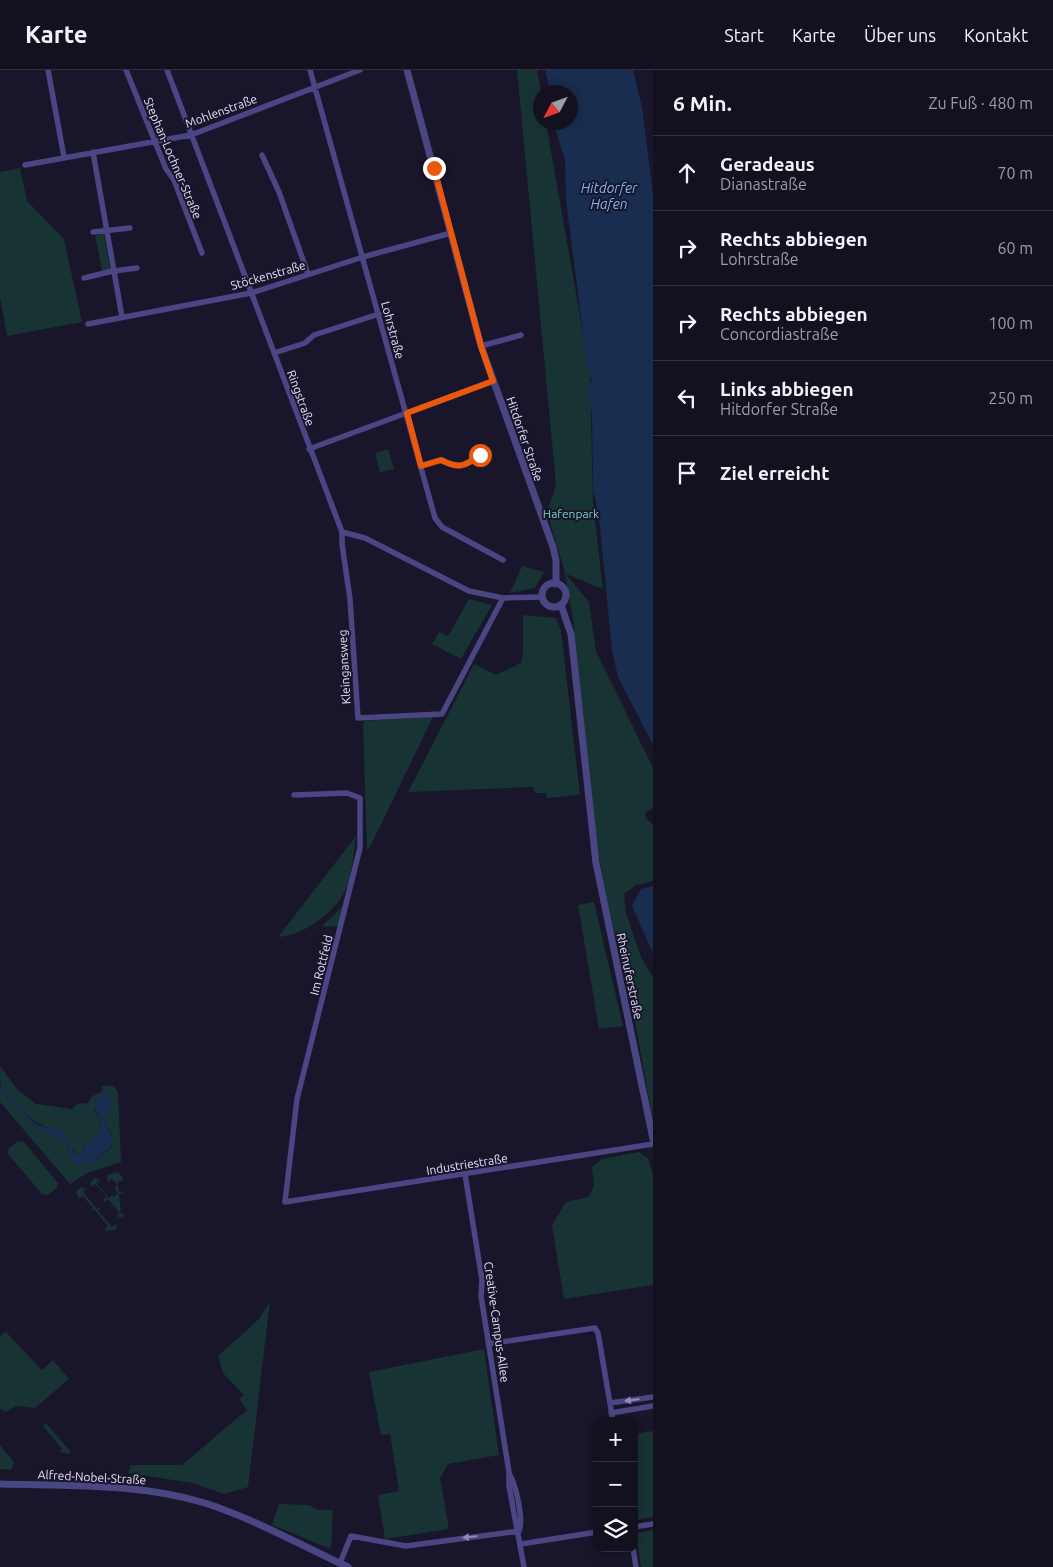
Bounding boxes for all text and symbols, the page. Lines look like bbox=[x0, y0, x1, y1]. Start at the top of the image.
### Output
text: Karte bbox=[25, 21, 87, 48]
text: Start bbox=[724, 25, 764, 45]
text: Karte bbox=[792, 25, 836, 45]
text: Über uns bbox=[864, 25, 936, 45]
text: Kontakt bbox=[964, 25, 1028, 45]
north arrow bbox=[533, 85, 578, 130]
text: 6 Min. bbox=[673, 91, 732, 115]
street label: Mohlenstraße bbox=[183, 92, 259, 130]
text: Zu Fuß · 480 m bbox=[928, 94, 1033, 112]
street label: Stephan-Lochner-Straße bbox=[142, 95, 204, 221]
text: Geradeaus bbox=[720, 153, 815, 175]
route end bbox=[423, 157, 446, 180]
icon: ahead bbox=[673, 159, 701, 187]
text: 70 m bbox=[997, 164, 1033, 182]
text: Dianastraße bbox=[720, 175, 807, 193]
water label: Hitdorfer Hafen bbox=[581, 180, 638, 212]
text: Rechts abbiegen bbox=[720, 228, 868, 250]
icon: right bbox=[673, 234, 701, 262]
text: 60 m bbox=[997, 239, 1033, 257]
text: Lohrstraße bbox=[720, 250, 799, 268]
street label: Stöckenstraße bbox=[229, 258, 307, 292]
street label: Lohrstraße bbox=[379, 300, 407, 360]
text: Rechts abbiegen bbox=[720, 303, 868, 325]
icon: right bbox=[673, 309, 701, 337]
text: 100 m bbox=[988, 314, 1033, 332]
text: Concordiastraße bbox=[720, 325, 839, 343]
street label: Ringstraße bbox=[285, 368, 317, 428]
text: Links abbiegen bbox=[720, 378, 854, 400]
icon: left bbox=[673, 384, 701, 412]
text: 250 m bbox=[988, 389, 1033, 407]
street label: Hitdorfer Straße bbox=[504, 395, 546, 483]
text: Hitdorfer Straße bbox=[720, 400, 838, 418]
route start bbox=[469, 444, 492, 467]
icon: arrive bbox=[673, 459, 701, 487]
text: Ziel erreicht bbox=[720, 462, 829, 484]
park label: Hafenpark bbox=[543, 507, 599, 520]
street label: Kleingansweg bbox=[336, 629, 352, 705]
street label: Rheinuferstraße bbox=[615, 932, 645, 1020]
street label: Im Rottfeld bbox=[307, 934, 335, 996]
street label: Industriestraße bbox=[425, 1151, 509, 1177]
street label: Creative-Campus-Allee bbox=[482, 1261, 512, 1383]
one-way arrow bbox=[623, 1396, 639, 1404]
map controls bbox=[593, 1417, 638, 1552]
button: + bbox=[593, 1417, 638, 1462]
button: − bbox=[593, 1462, 638, 1507]
street label: Alfred-Nobel-Straße bbox=[37, 1468, 147, 1486]
button: layers bbox=[593, 1507, 638, 1552]
one-way arrow bbox=[462, 1533, 478, 1541]

